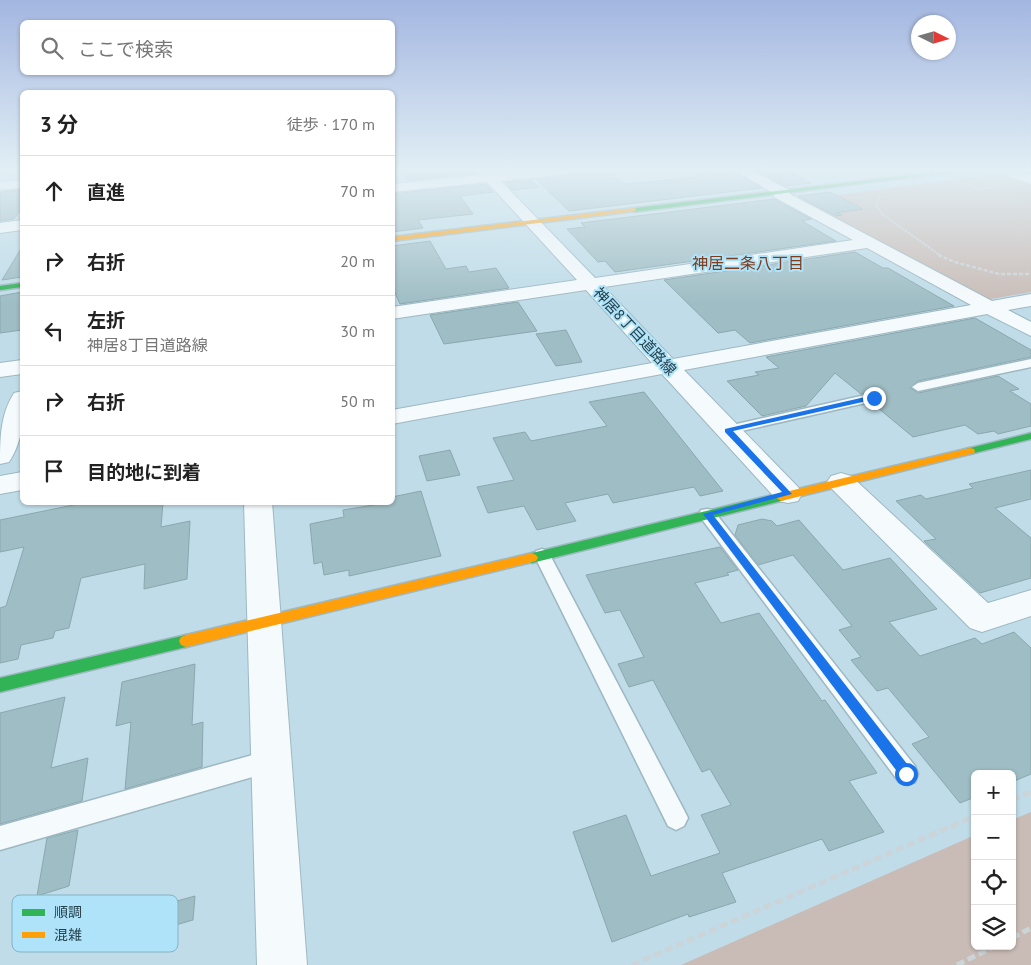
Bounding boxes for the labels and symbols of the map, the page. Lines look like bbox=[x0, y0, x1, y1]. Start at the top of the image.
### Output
north arrow bbox=[911, 15, 956, 60]
district label: 神居二条八丁目 bbox=[692, 253, 804, 273]
street label: 神居8丁目道路線 bbox=[589, 283, 681, 379]
route end bbox=[863, 387, 886, 410]
route start bbox=[895, 763, 918, 786]
legend bbox=[12, 895, 178, 952]
text: 順調 bbox=[54, 903, 82, 921]
text: 混雑 bbox=[54, 926, 82, 944]

